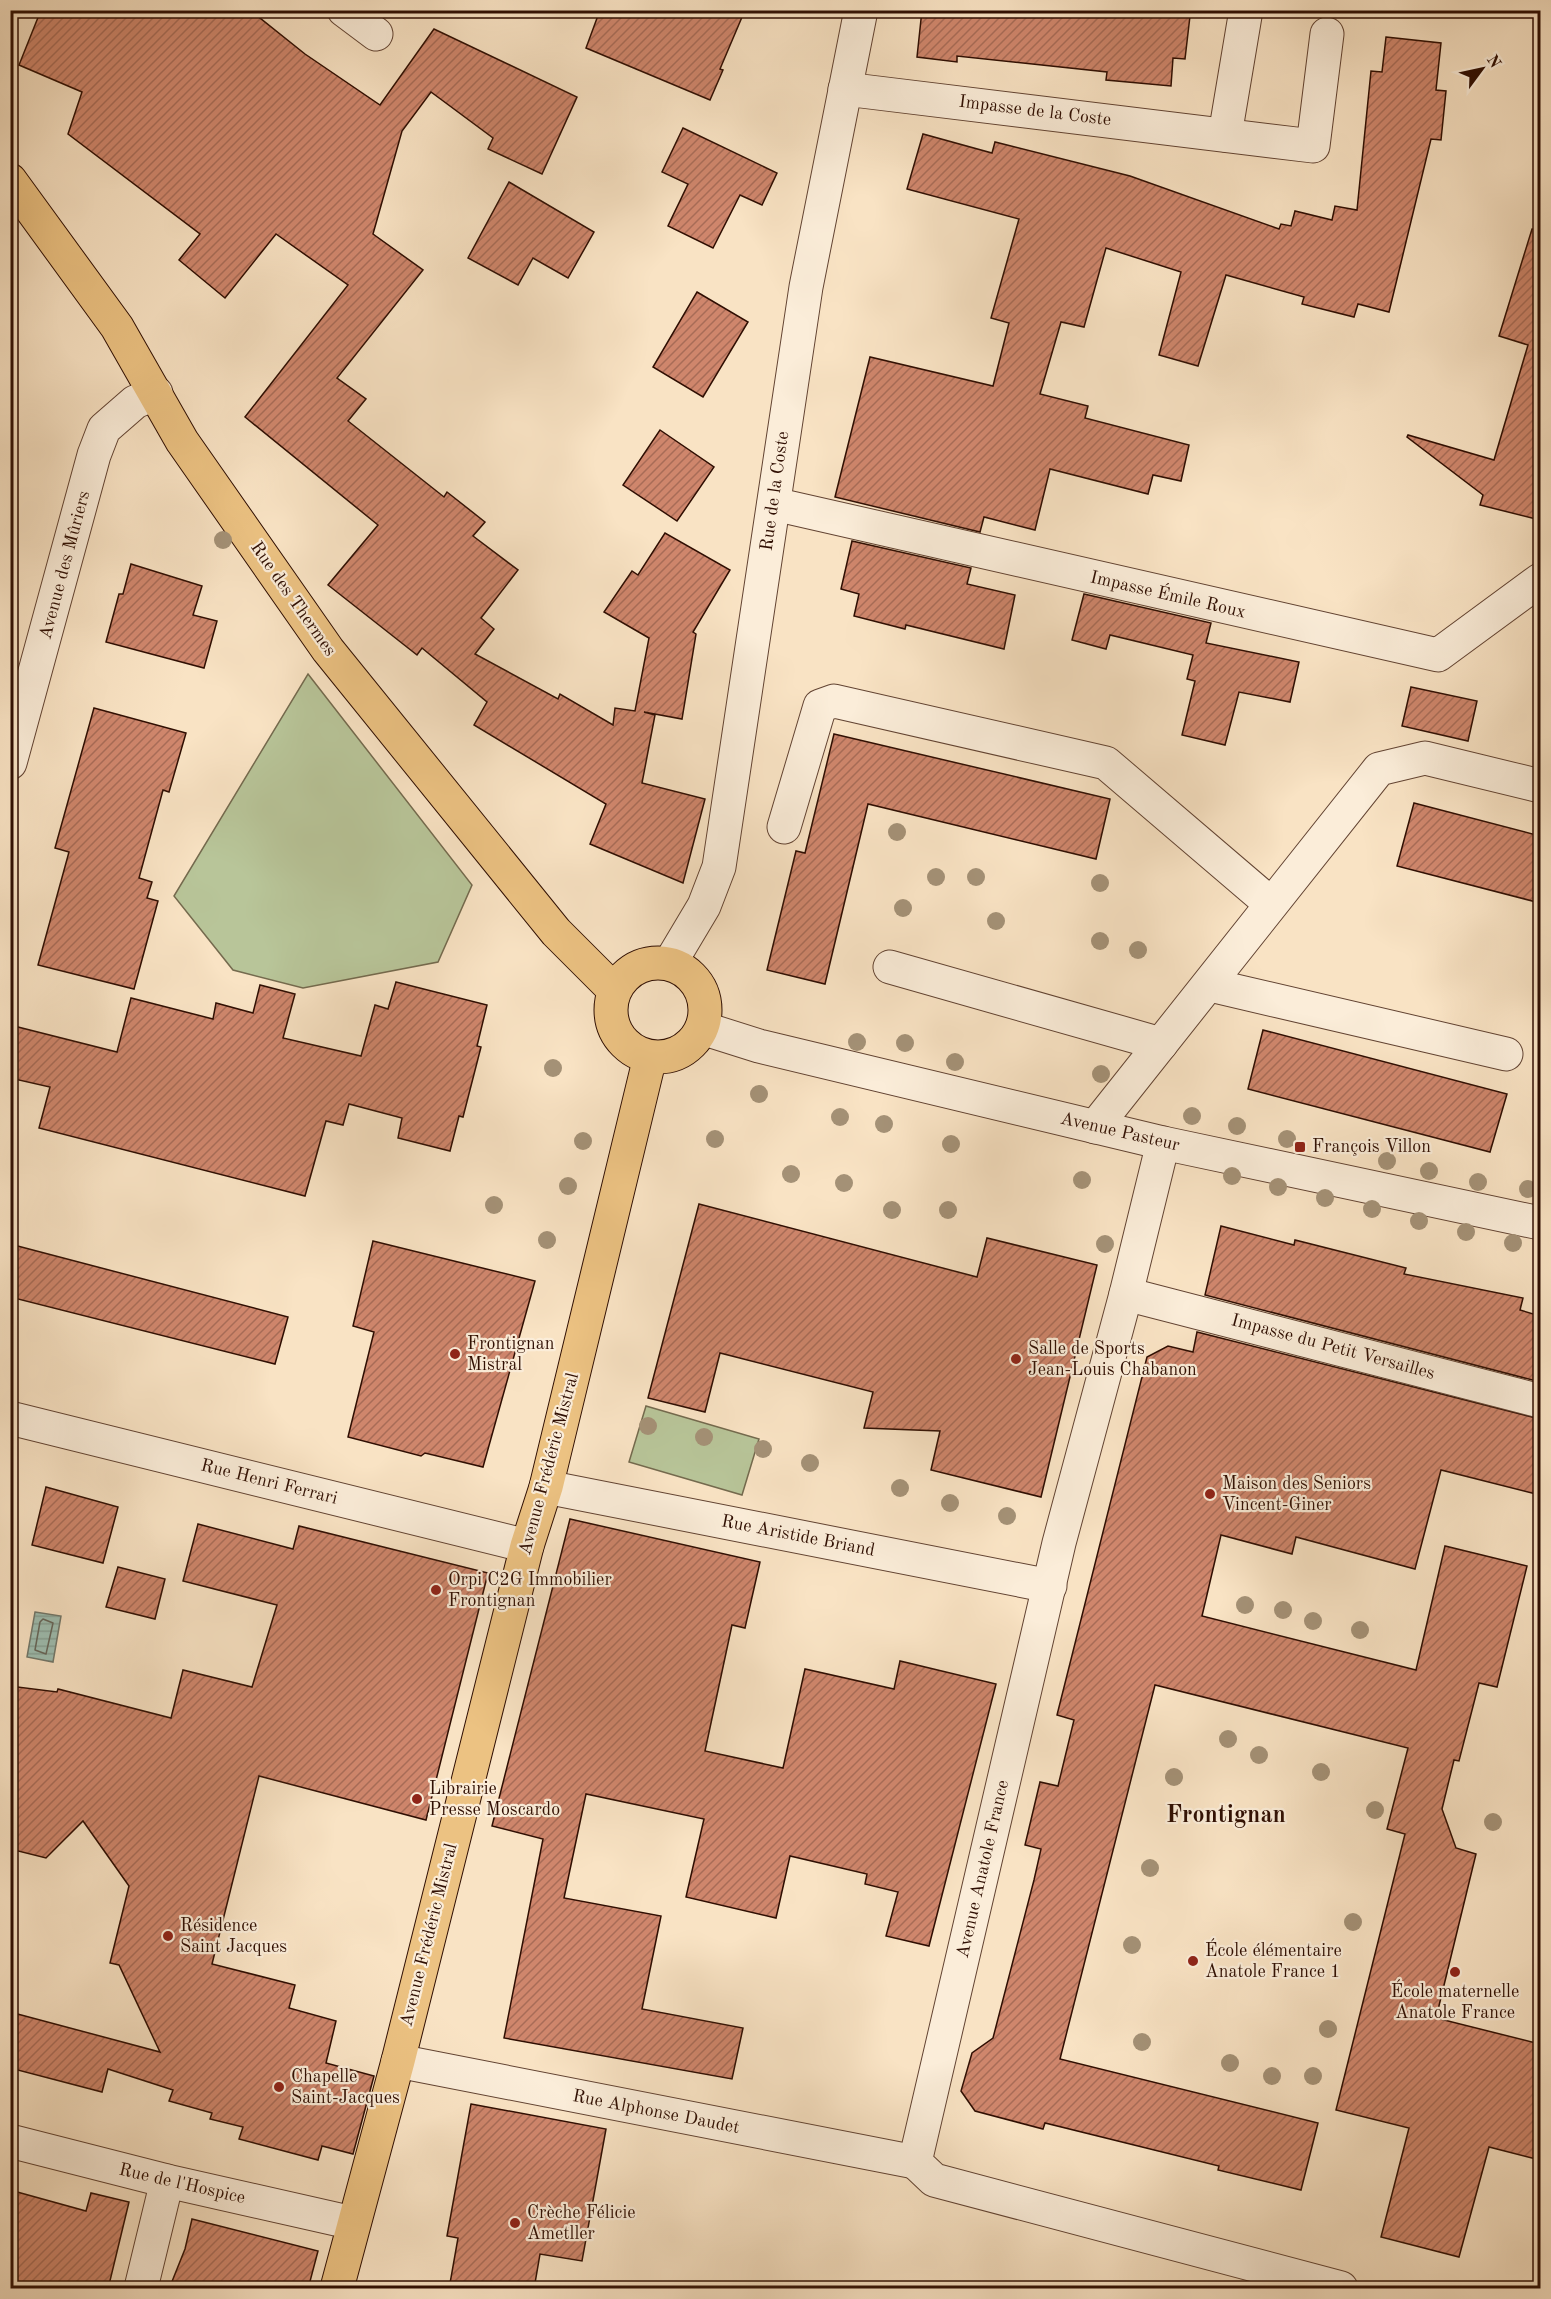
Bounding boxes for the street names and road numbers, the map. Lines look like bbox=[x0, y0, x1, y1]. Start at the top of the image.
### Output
street label: Impasse de la Coste bbox=[958, 93, 1112, 129]
street label: Rue de la Coste bbox=[758, 430, 792, 552]
street label: Avenue des Mûriers bbox=[36, 489, 94, 641]
street label: Rue des Thermes bbox=[247, 539, 339, 660]
street label: Impasse Émile Roux bbox=[1088, 564, 1248, 622]
street label: Avenue Pasteur bbox=[1059, 1110, 1182, 1155]
street label: Impasse du Petit Versailles bbox=[1229, 1311, 1437, 1383]
street label: Avenue Frédéric Mistral bbox=[516, 1371, 582, 1557]
street label: Rue Henri Ferrari bbox=[199, 1456, 339, 1508]
street label: Rue Aristide Briand bbox=[720, 1512, 876, 1560]
street label: Avenue Anatole France bbox=[954, 1778, 1012, 1960]
street label: Avenue Frédéric Mistral bbox=[398, 1841, 461, 2028]
street label: Rue Alphonse Daudet bbox=[571, 2087, 741, 2137]
street label: Rue de l'Hospice bbox=[117, 2161, 247, 2207]

